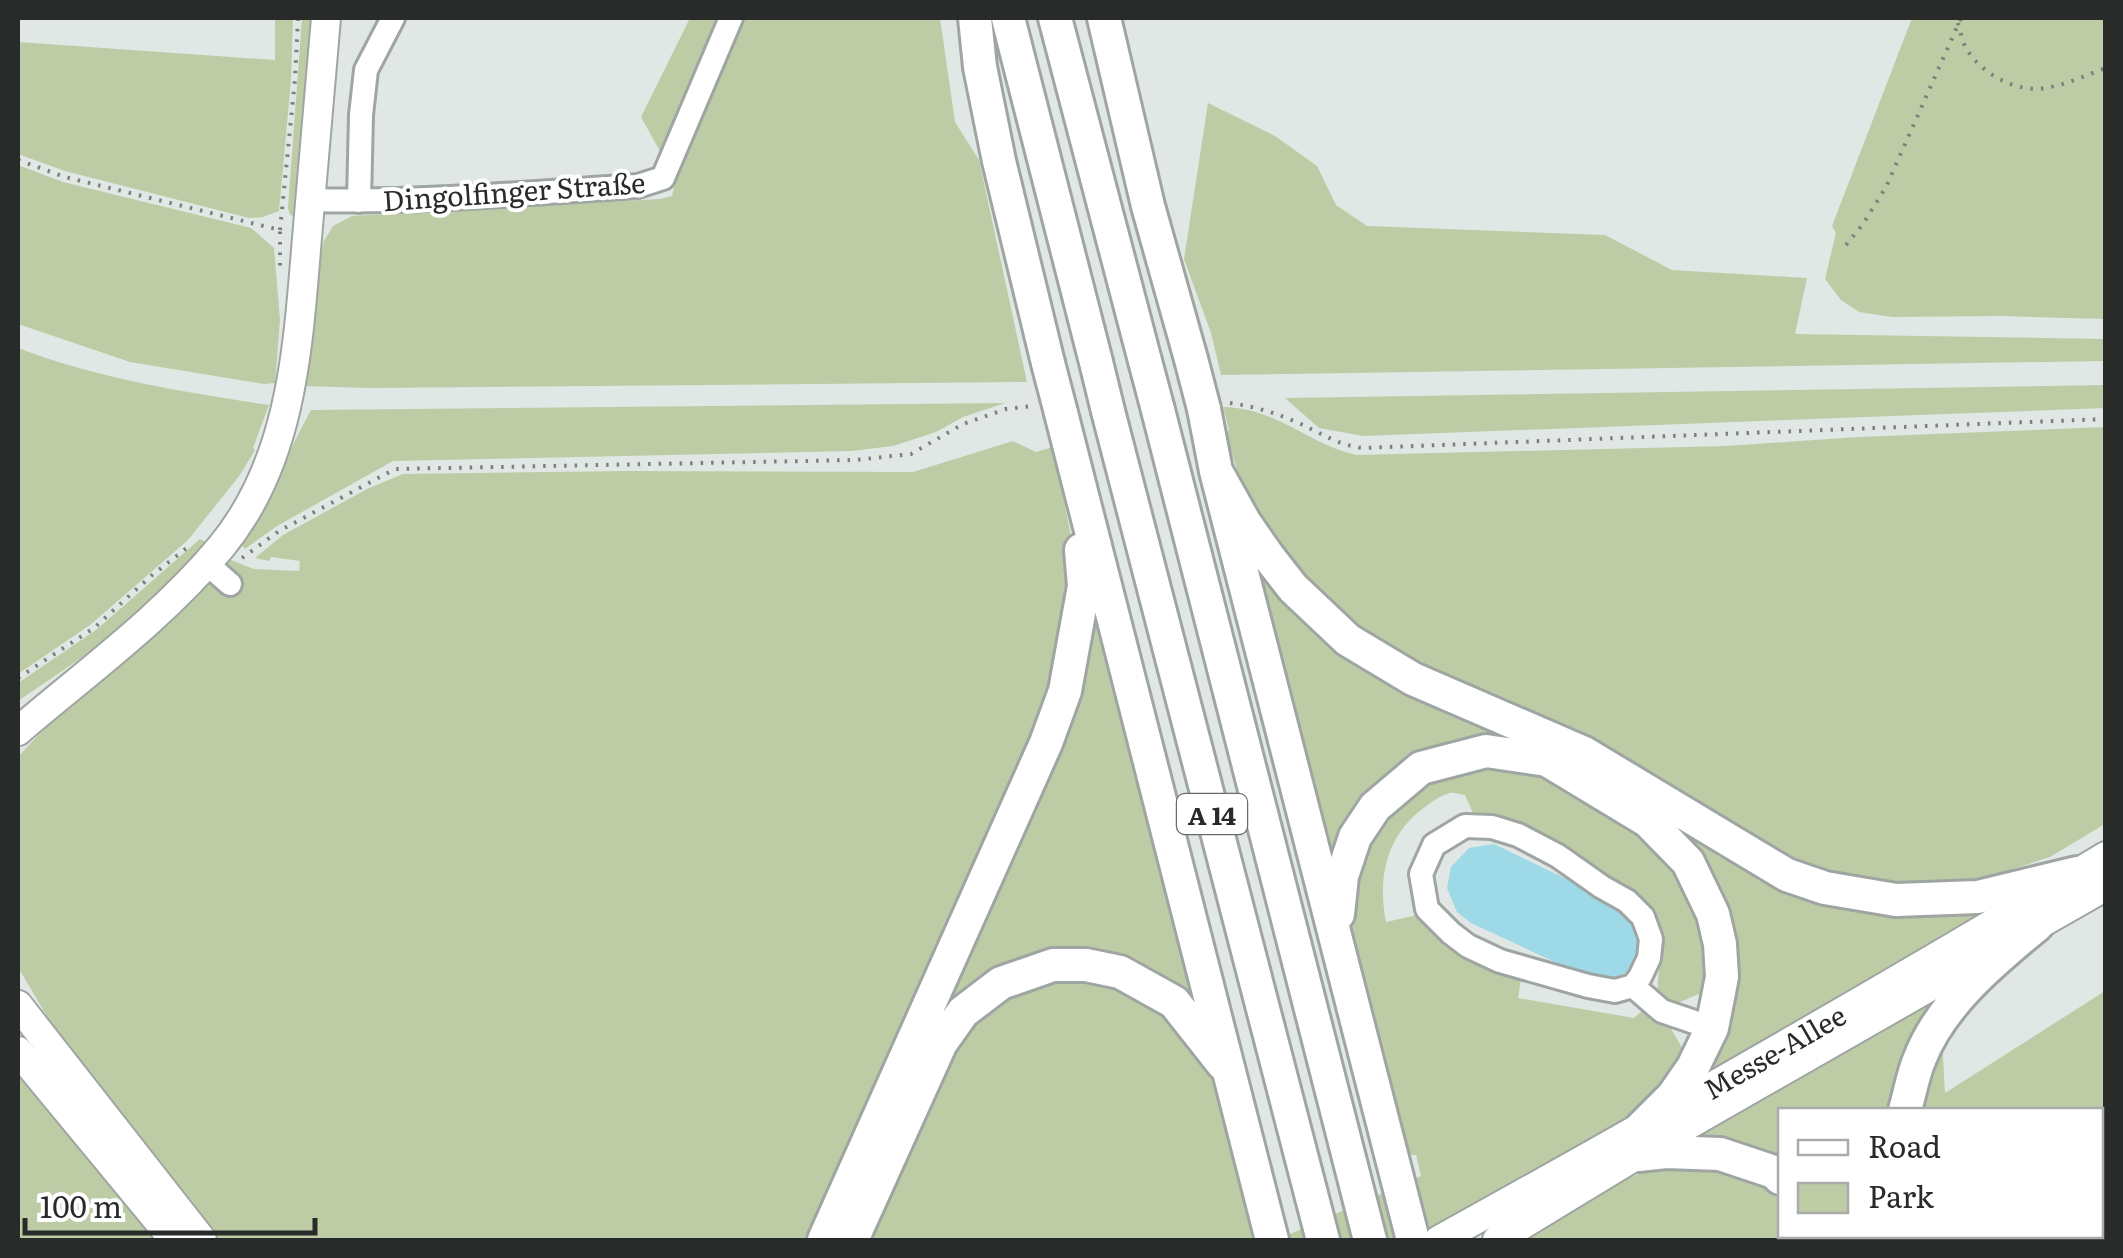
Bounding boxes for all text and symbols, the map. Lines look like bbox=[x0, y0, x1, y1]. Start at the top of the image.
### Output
street label: Dingolfinger Straße bbox=[381, 160, 647, 220]
road number: A 14 bbox=[1177, 794, 1247, 834]
street label: Messe-Allee bbox=[1695, 993, 1853, 1109]
legend bbox=[1778, 1108, 2103, 1238]
text: Road bbox=[1868, 1123, 1941, 1167]
scale bar bbox=[25, 1173, 315, 1235]
text: Park bbox=[1868, 1173, 1935, 1217]
text: 100 m bbox=[40, 1183, 122, 1227]

